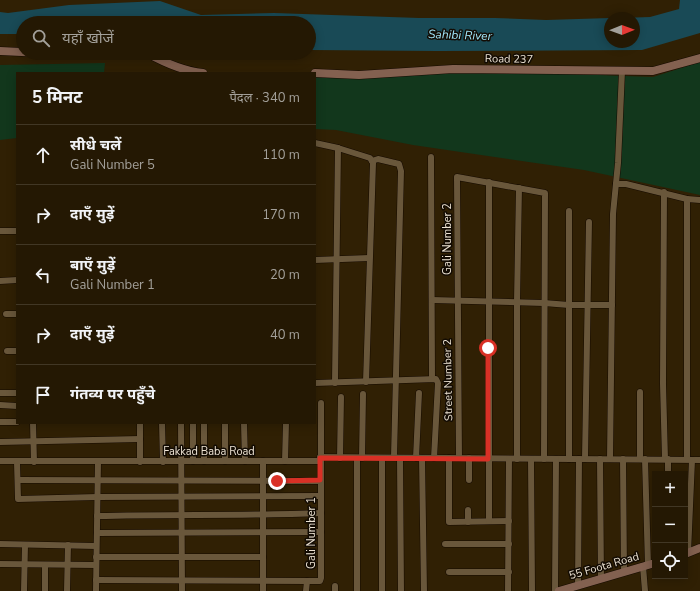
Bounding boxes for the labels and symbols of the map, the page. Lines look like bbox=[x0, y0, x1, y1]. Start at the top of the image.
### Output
north arrow bbox=[604, 12, 640, 48]
water label: Sahibi River bbox=[428, 26, 493, 44]
street label: Road 237 bbox=[485, 51, 533, 67]
street label: Gali Number 2 bbox=[440, 203, 455, 275]
street label: Street Number 2 bbox=[440, 339, 456, 421]
route start bbox=[479, 339, 497, 357]
street label: Fakkad Baba Road bbox=[163, 444, 255, 459]
route end bbox=[268, 472, 286, 490]
street label: Gali Number 1 bbox=[304, 497, 319, 569]
street label: 55 Foota Road bbox=[567, 549, 641, 583]

